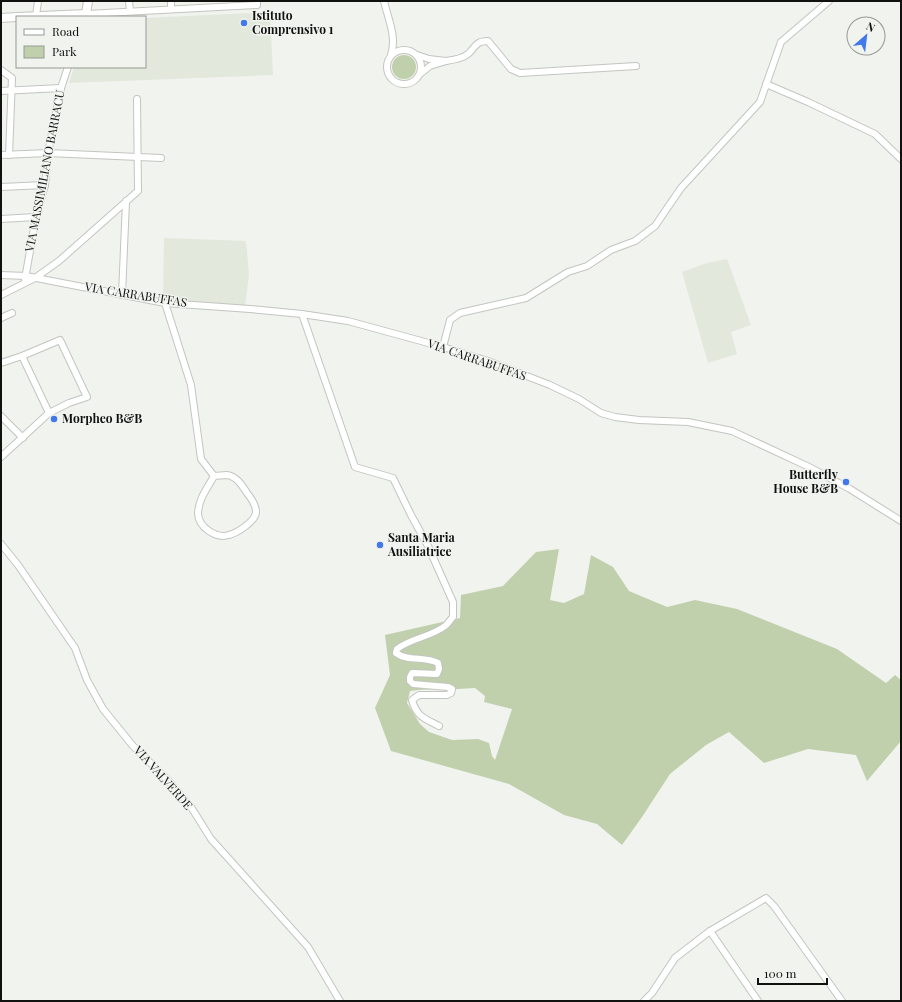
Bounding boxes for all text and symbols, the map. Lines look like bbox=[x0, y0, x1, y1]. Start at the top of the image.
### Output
place label: Istituto Comprensivo 1 bbox=[252, 7, 334, 37]
legend bbox=[16, 16, 146, 68]
north arrow bbox=[846, 16, 886, 56]
marker: Istituto Comprensivo 1 bbox=[239, 18, 249, 28]
text: N bbox=[864, 18, 878, 35]
text: Road bbox=[52, 23, 79, 39]
text: Park bbox=[52, 43, 77, 59]
street label: VIA MASSIMILIANO BARRACU bbox=[20, 88, 68, 254]
street label: VIA CARRABUFFAS bbox=[83, 278, 188, 310]
street label: VIA CARRABUFFAS bbox=[425, 334, 529, 383]
place label: Morpheo B&B bbox=[62, 410, 142, 426]
marker: Morpheo B&B bbox=[49, 414, 59, 424]
place label: Butterfly House B&B bbox=[773, 466, 839, 496]
marker: Butterfly House B&B bbox=[841, 477, 851, 487]
place label: Santa Maria Ausiliatrice bbox=[387, 529, 455, 559]
marker: Santa Maria Ausiliatrice bbox=[375, 540, 385, 550]
street label: VIA VALVERDE bbox=[130, 741, 197, 813]
scale bar bbox=[758, 960, 827, 986]
text: 100 m bbox=[764, 965, 797, 981]

